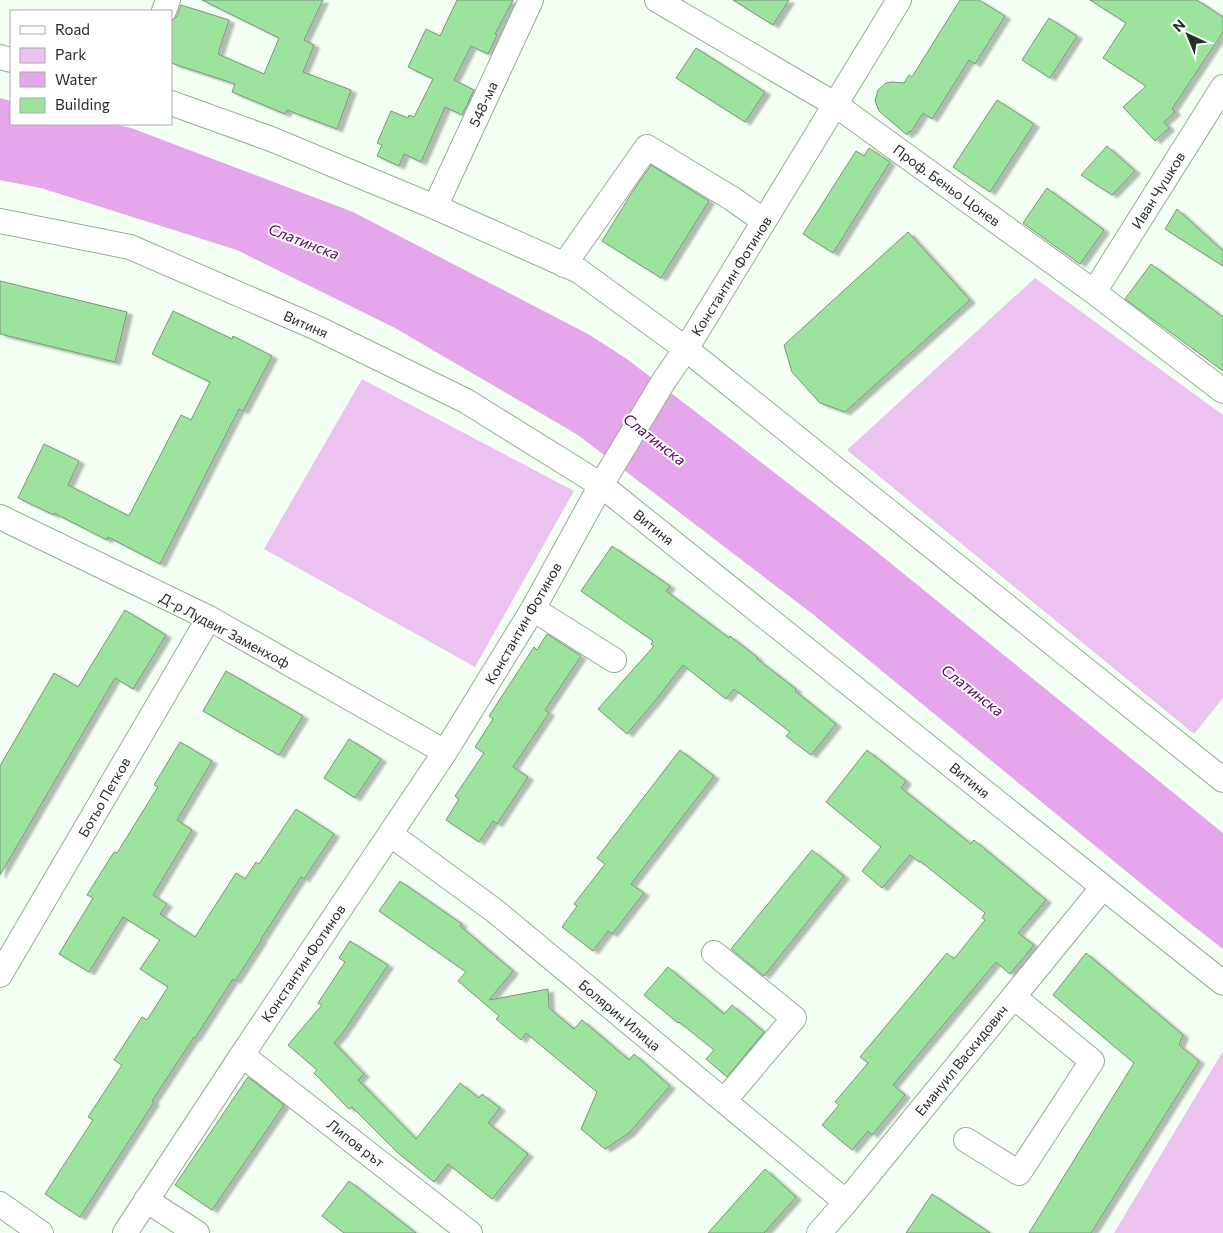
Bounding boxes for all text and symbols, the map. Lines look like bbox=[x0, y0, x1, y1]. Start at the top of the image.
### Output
legend bbox=[10, 10, 172, 125]
north arrow bbox=[1163, 10, 1213, 60]
text: N bbox=[1169, 16, 1188, 35]
text: Road bbox=[55, 20, 90, 38]
text: Park bbox=[55, 45, 86, 63]
text: Water bbox=[55, 70, 97, 88]
street label: 548-ма bbox=[465, 79, 501, 129]
text: Building bbox=[55, 95, 110, 113]
street label: Проф. Беньо Цонев bbox=[890, 141, 1004, 229]
street label: Иван Чушков bbox=[1128, 149, 1188, 231]
street label: Константин Фотинов bbox=[687, 213, 775, 339]
water label: Слатинска bbox=[266, 219, 342, 263]
street label: Витиня bbox=[281, 307, 331, 341]
water label: Слатинска bbox=[620, 409, 690, 469]
street label: Витиня bbox=[630, 506, 678, 548]
street label: Константин Фотинов bbox=[481, 559, 565, 687]
street label: Д-р Лудвиг Заменхоф bbox=[157, 589, 293, 671]
water label: Слатинска bbox=[938, 660, 1008, 720]
street label: Ботьо Петков bbox=[74, 754, 134, 840]
street label: Витиня bbox=[946, 759, 994, 801]
street label: Константин Фотинов bbox=[257, 901, 349, 1025]
street label: Болярин Илица bbox=[576, 976, 664, 1054]
street label: Емануил Васкидович bbox=[911, 1001, 1011, 1119]
street label: Липов рът bbox=[324, 1115, 388, 1171]

